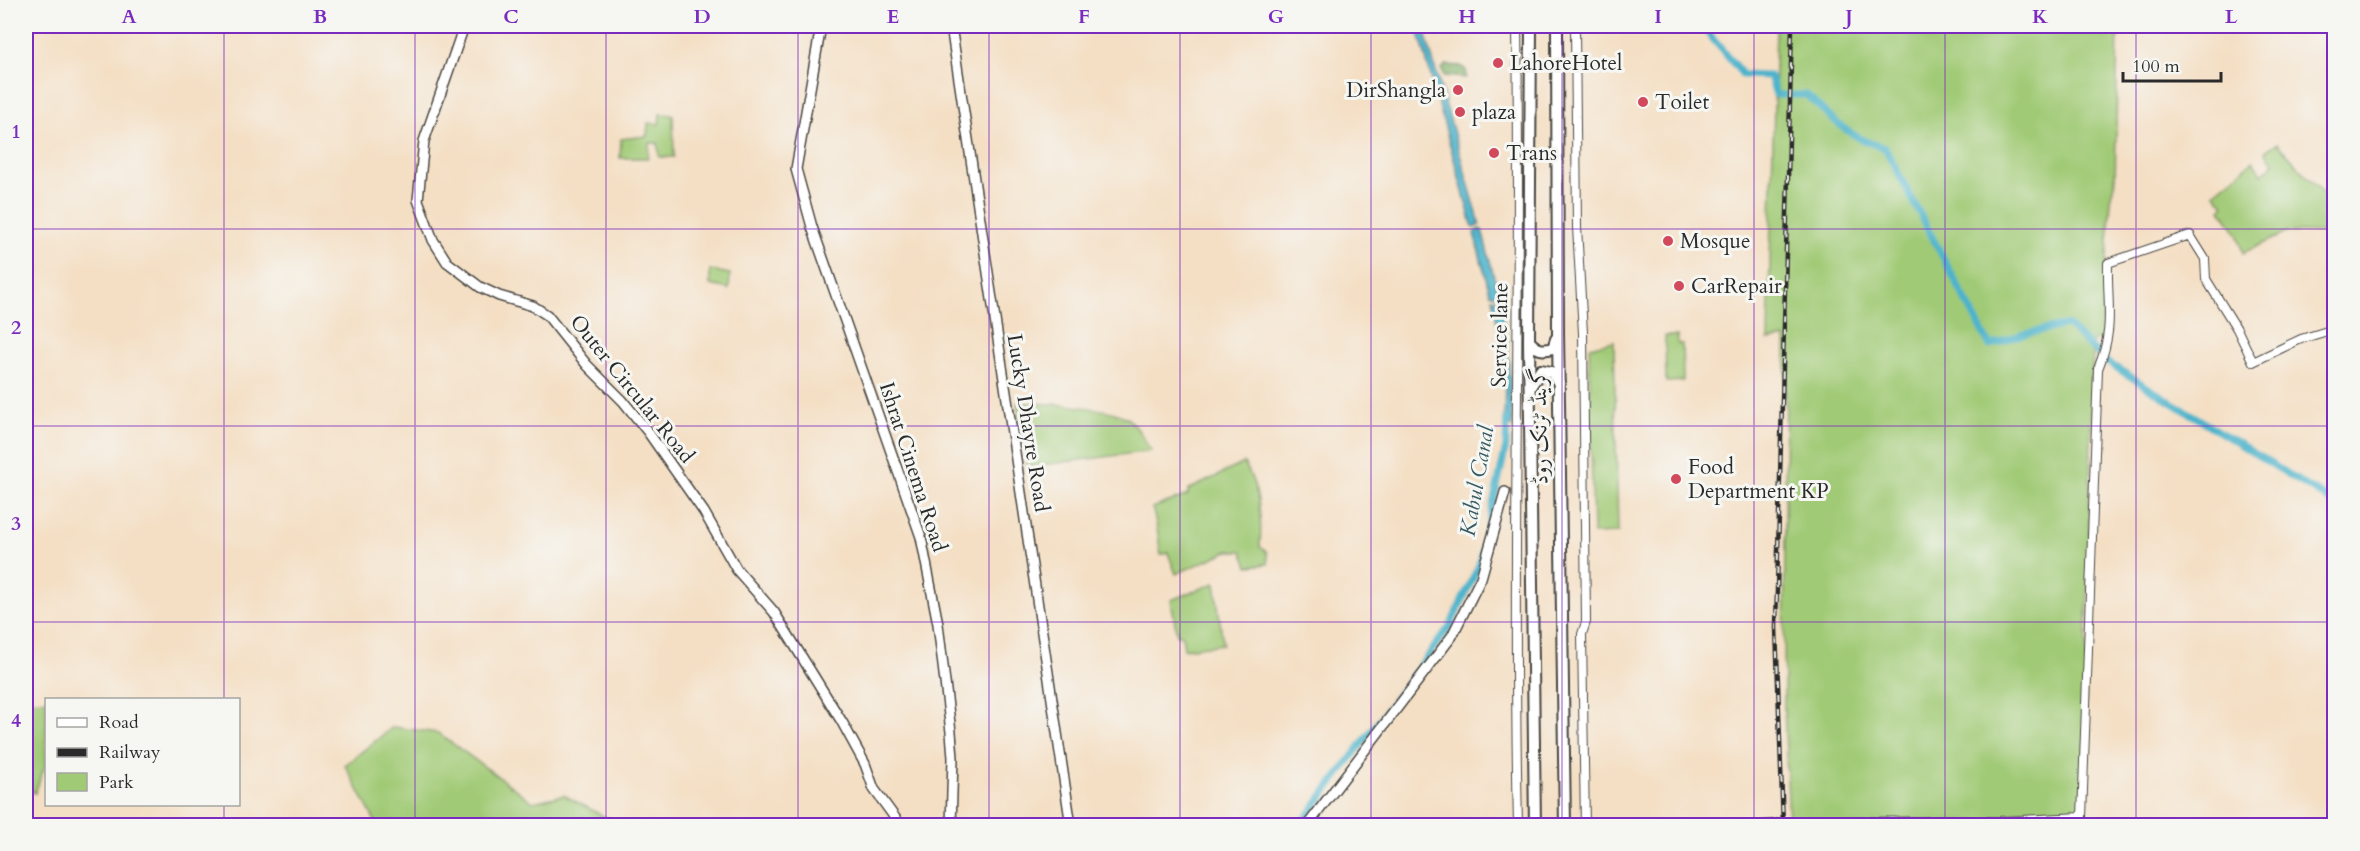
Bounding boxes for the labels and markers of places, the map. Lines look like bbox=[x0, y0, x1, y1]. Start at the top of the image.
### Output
place label: LahoreHotel bbox=[1510, 49, 1622, 78]
marker: LahoreHotel bbox=[1491, 56, 1505, 70]
place label: DirShangla bbox=[1346, 76, 1446, 105]
marker: DirShangla bbox=[1451, 83, 1465, 97]
place label: Toilet bbox=[1655, 88, 1710, 117]
marker: Toilet bbox=[1636, 95, 1650, 109]
place label: plaza bbox=[1472, 98, 1516, 127]
marker: plaza bbox=[1453, 105, 1467, 119]
place label: Trans bbox=[1506, 139, 1557, 168]
marker: Trans bbox=[1487, 146, 1501, 160]
place label: Mosque bbox=[1680, 227, 1750, 256]
marker: Mosque bbox=[1661, 234, 1675, 248]
place label: CarRepair bbox=[1691, 272, 1782, 301]
marker: CarRepair bbox=[1672, 279, 1686, 293]
place label: Food Department KP bbox=[1688, 453, 1829, 506]
marker: Food Department KP bbox=[1669, 472, 1683, 486]

